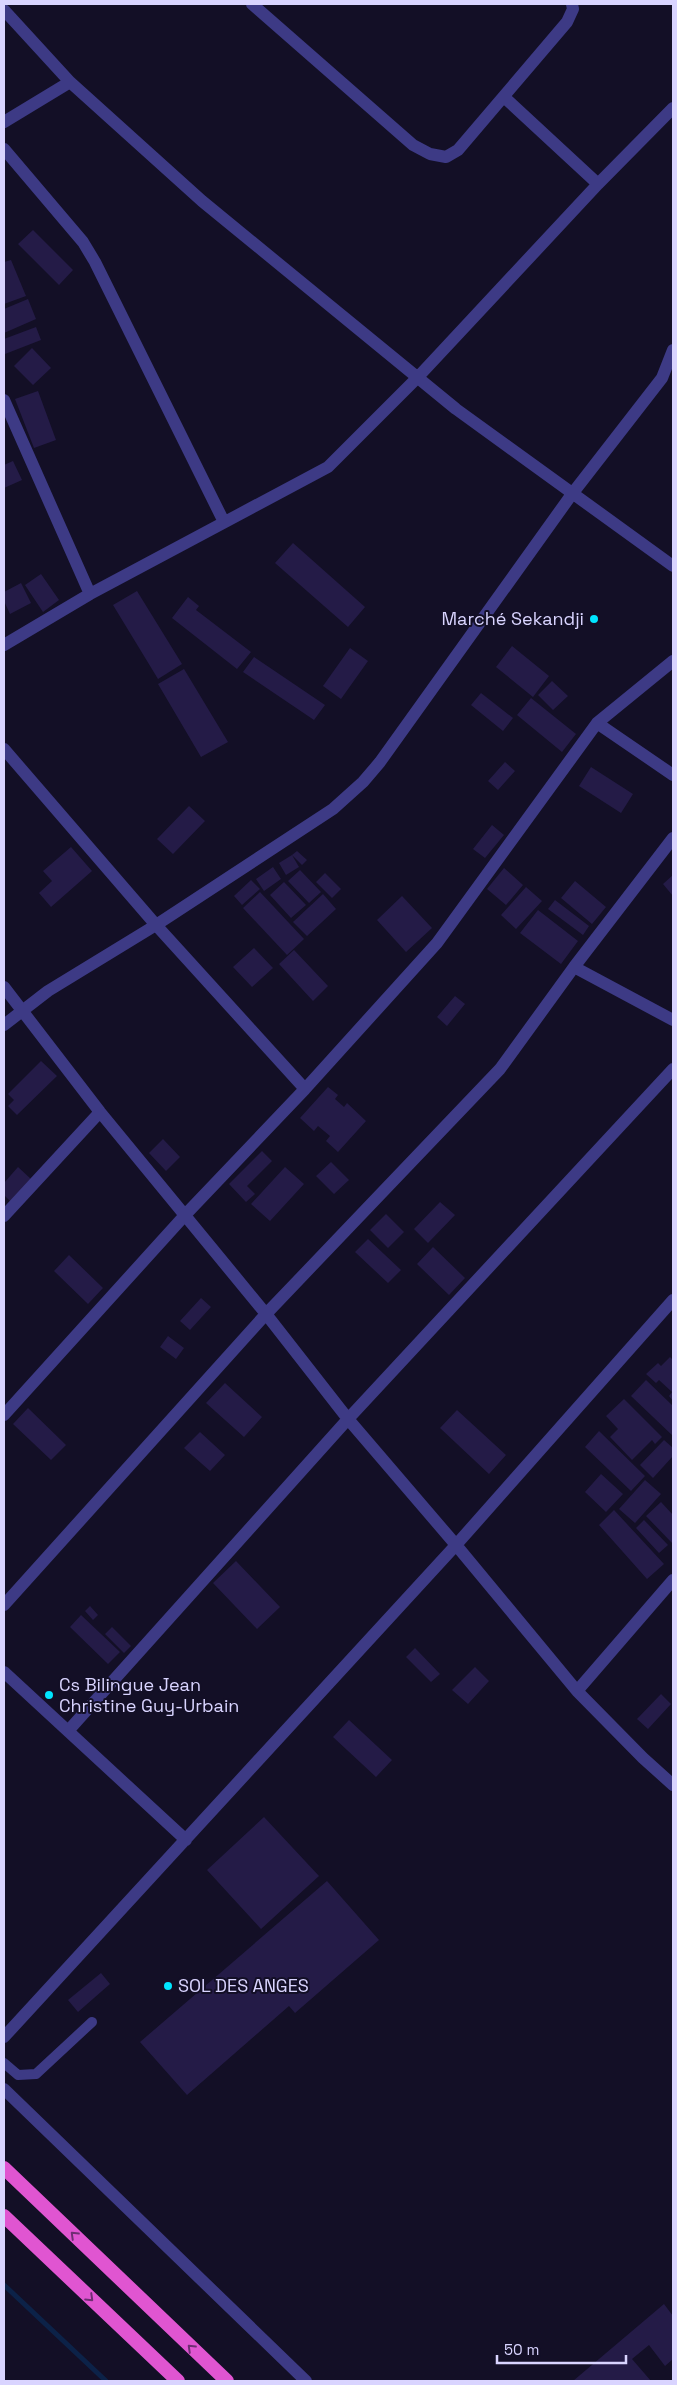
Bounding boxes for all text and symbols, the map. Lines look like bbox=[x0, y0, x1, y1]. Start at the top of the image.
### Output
place label: Marché Sekandji bbox=[442, 607, 584, 630]
marker: Marché Sekandji bbox=[588, 613, 600, 625]
place label: Cs Bilingue Jean Christine Guy-Urbain bbox=[59, 1673, 239, 1717]
marker: Cs Bilingue Jean Christine Guy-Urbain bbox=[43, 1689, 55, 1701]
place label: SOL DES ANGES bbox=[178, 1974, 309, 1997]
marker: SOL DES ANGES bbox=[162, 1980, 174, 1992]
one-way arrow bbox=[71, 2232, 80, 2241]
one-way arrow bbox=[84, 2292, 93, 2301]
scale bar bbox=[497, 2332, 626, 2364]
text: 50 m bbox=[504, 2340, 539, 2359]
one-way arrow bbox=[188, 2344, 197, 2353]

